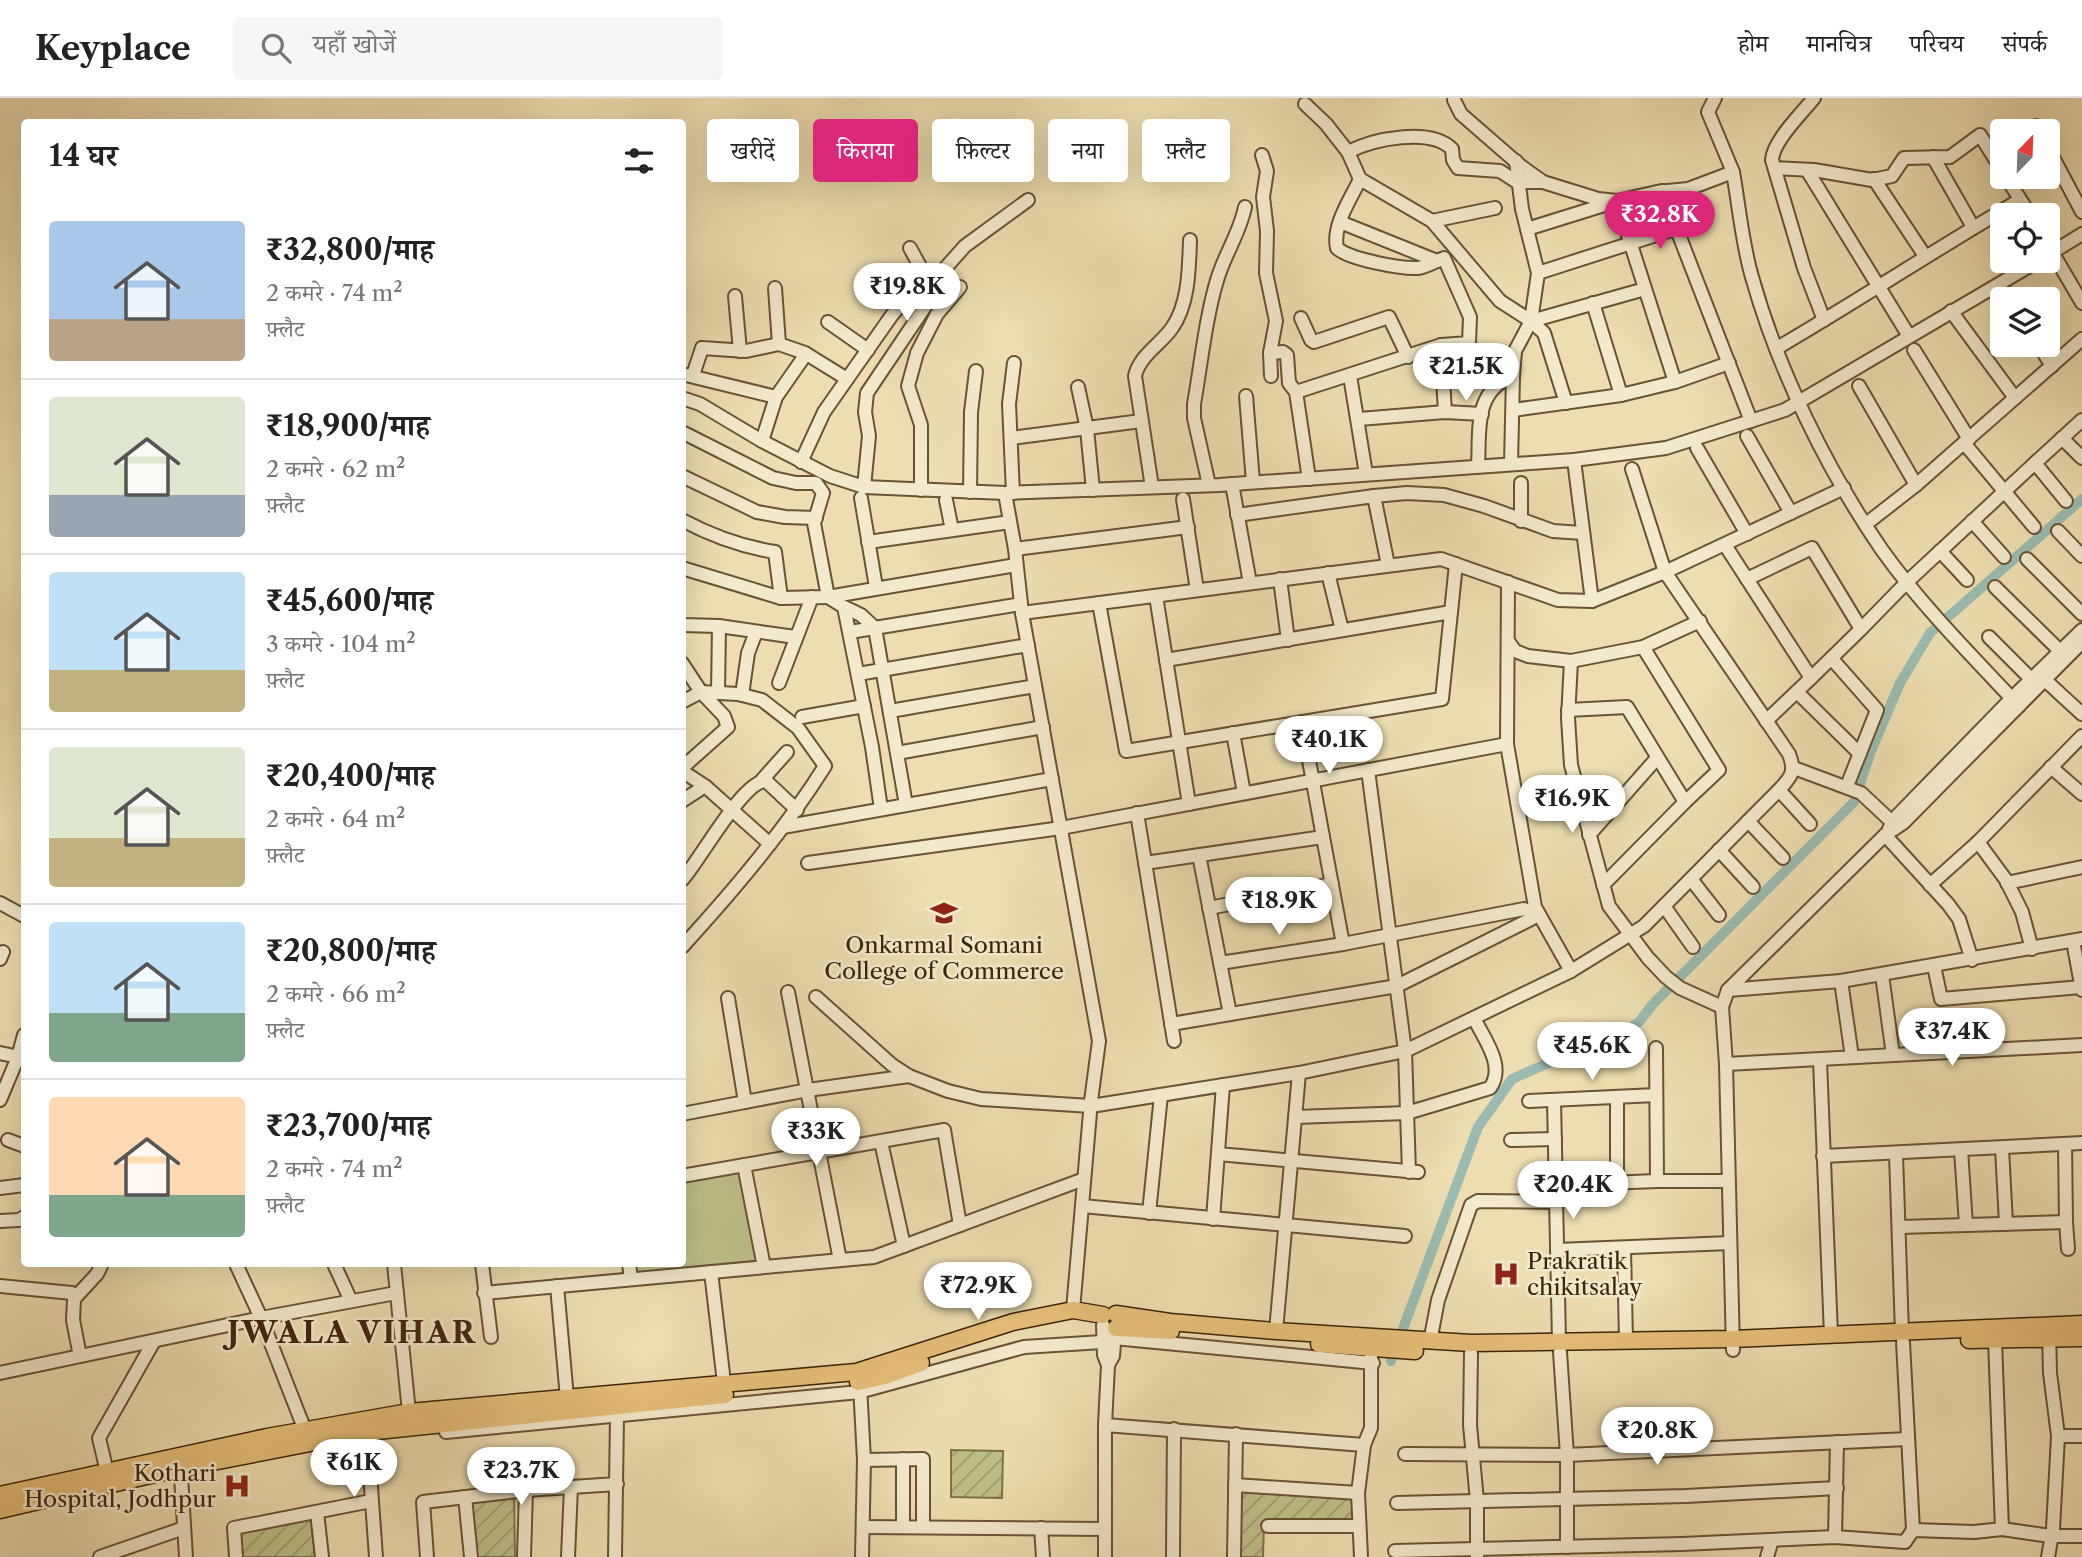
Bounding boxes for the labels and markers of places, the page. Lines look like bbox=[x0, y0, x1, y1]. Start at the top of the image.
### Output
pin: ₹32.8K bbox=[1603, 192, 1717, 251]
pin: ₹19.8K bbox=[850, 264, 964, 323]
pin: ₹21.5K bbox=[1409, 344, 1523, 403]
pin: ₹40.1K bbox=[1272, 716, 1386, 776]
pin: ₹16.9K bbox=[1515, 776, 1629, 835]
pin: ₹18.9K bbox=[1222, 878, 1336, 937]
school or university icon: Onkarmal Somani College of Commerce bbox=[929, 898, 959, 928]
place label: Onkarmal Somani College of Commerce bbox=[824, 931, 1064, 985]
pin: ₹37.4K bbox=[1895, 1009, 2009, 1068]
pin: ₹45.6K bbox=[1535, 1023, 1649, 1082]
pin: ₹33K bbox=[775, 1108, 857, 1168]
pin: ₹20.4K bbox=[1516, 1162, 1630, 1221]
place label: Prakratik chikitsalay bbox=[1527, 1247, 1642, 1301]
hospital icon: Prakratik chikitsalay bbox=[1491, 1259, 1521, 1289]
pin: ₹72.9K bbox=[921, 1262, 1035, 1322]
pin: ₹20.8K bbox=[1600, 1408, 1714, 1467]
pin: ₹61K bbox=[313, 1440, 395, 1499]
pin: ₹23.7K bbox=[464, 1448, 578, 1507]
place label: Kothari Hospital, Jodhpur bbox=[24, 1459, 216, 1513]
hospital icon: Kothari Hospital, Jodhpur bbox=[222, 1471, 252, 1501]

